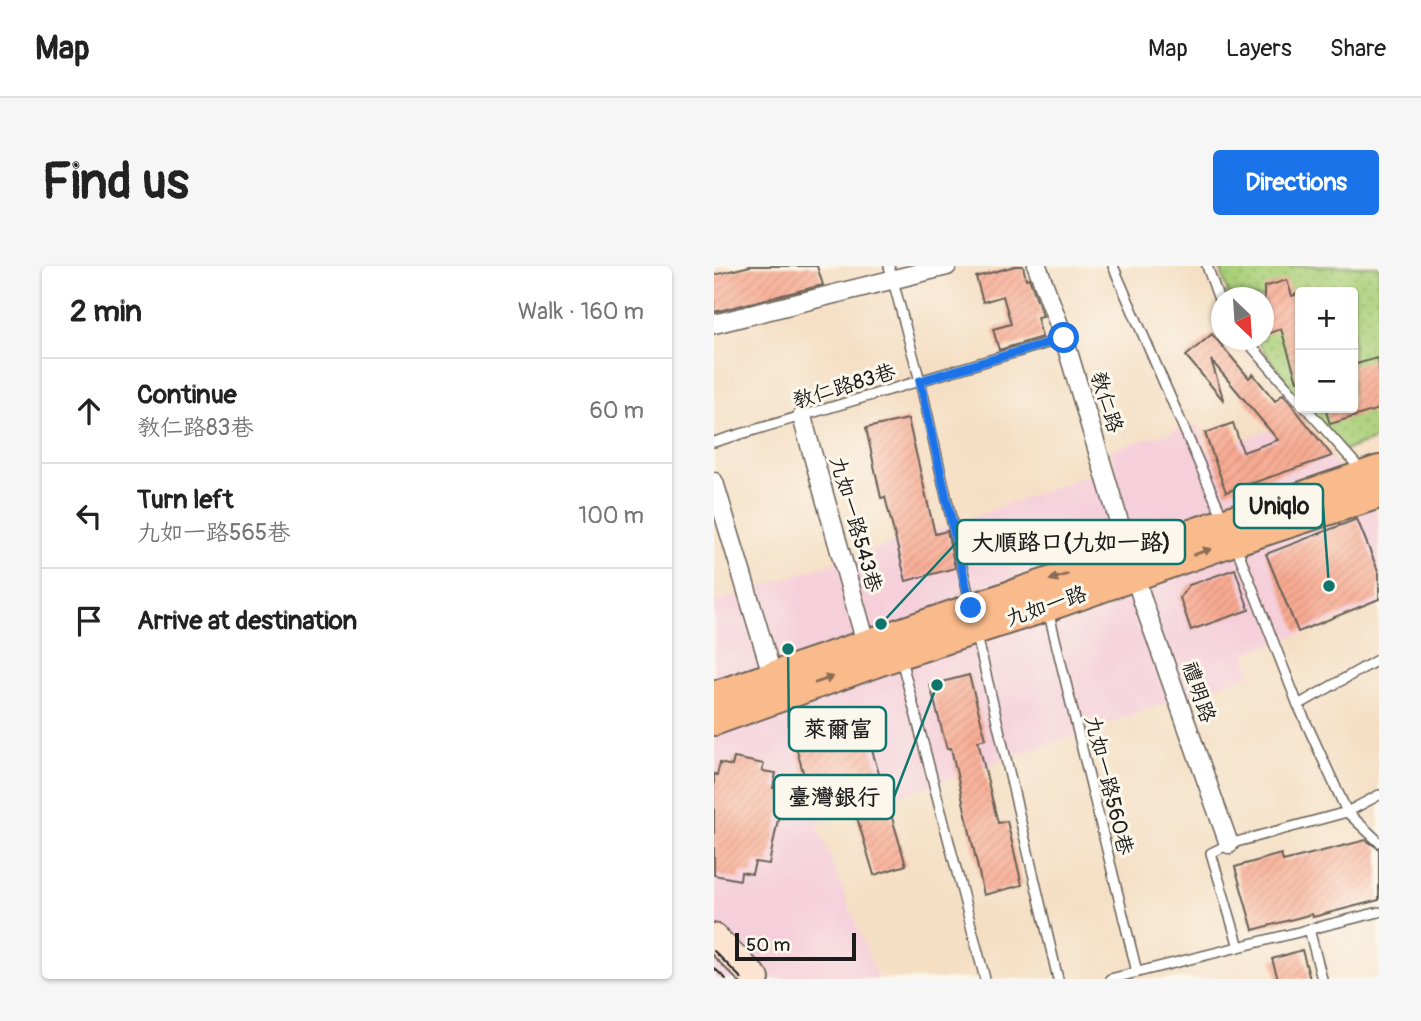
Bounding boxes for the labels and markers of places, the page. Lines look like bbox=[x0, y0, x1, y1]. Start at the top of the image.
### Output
callout: Uniqlo bbox=[1234, 484, 1323, 528]
callout: 大順路口(九如一路) bbox=[957, 520, 1185, 564]
callout: 萊爾富 bbox=[789, 707, 886, 751]
callout: 臺灣銀行 bbox=[774, 775, 894, 819]

